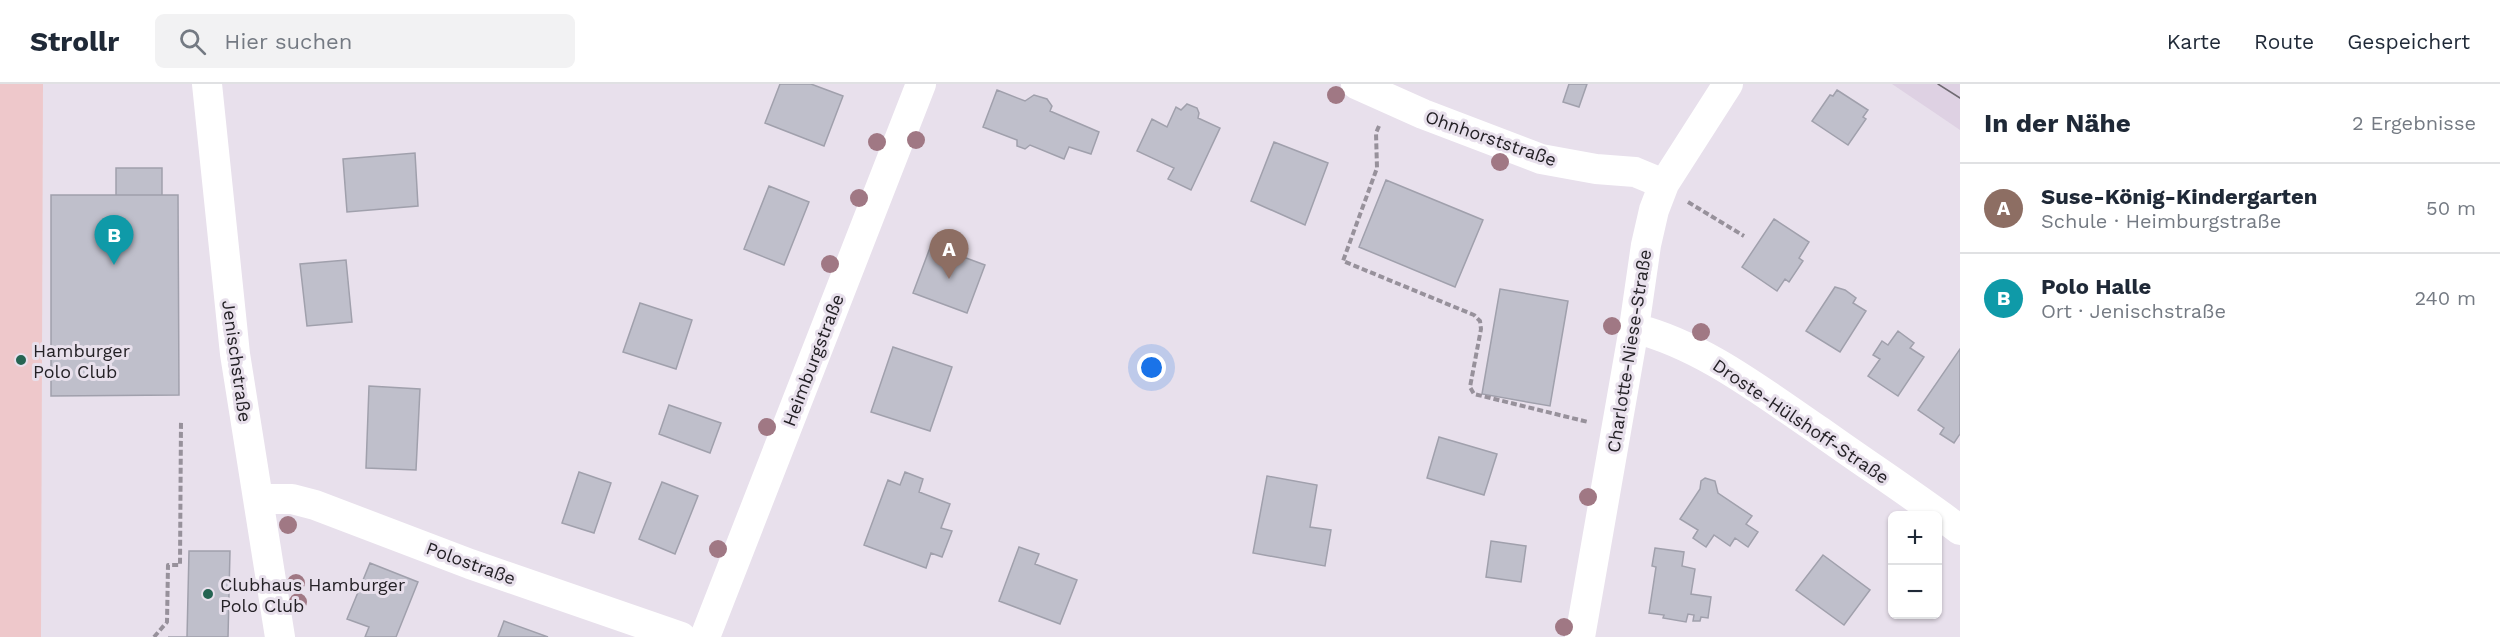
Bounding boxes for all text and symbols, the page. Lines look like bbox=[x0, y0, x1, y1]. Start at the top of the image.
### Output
search box bbox=[155, 14, 575, 68]
text: Strollr bbox=[30, 25, 119, 58]
icon: search bbox=[176, 25, 209, 58]
text: Hier suchen bbox=[224, 29, 352, 54]
text: Karte bbox=[2167, 29, 2221, 54]
text: Route bbox=[2254, 29, 2314, 54]
text: Gespeichert bbox=[2347, 29, 2470, 54]
street label: Ohnhorststraße bbox=[1423, 106, 1559, 170]
text: In der Nähe bbox=[1984, 108, 2131, 138]
text: 2 Ergebnisse bbox=[2352, 111, 2476, 135]
text: Suse-König-Kindergarten bbox=[2041, 184, 2317, 209]
text: A bbox=[1997, 196, 2010, 220]
text: 50 m bbox=[2426, 196, 2476, 220]
text: Schule · Heimburgstraße bbox=[2041, 209, 2281, 233]
pin: B bbox=[94, 216, 134, 265]
pin: A bbox=[930, 230, 968, 279]
street label: Charlotte-Niese-Straße bbox=[1603, 248, 1655, 454]
text: Polo Halle bbox=[2041, 274, 2151, 299]
text: B bbox=[1997, 286, 2010, 310]
text: 240 m bbox=[2414, 286, 2476, 310]
street label: Heimburgstraße bbox=[778, 291, 848, 429]
street label: Jenischstraße bbox=[218, 299, 256, 423]
text: Ort · Jenischstraße bbox=[2041, 299, 2226, 323]
place label: Hamburger Polo Club bbox=[33, 340, 130, 382]
marker: Hamburger Polo Club bbox=[14, 353, 28, 367]
your location bbox=[1137, 353, 1166, 382]
street label: Droste-Hülshoff-Straße bbox=[1709, 354, 1893, 488]
map controls bbox=[1888, 511, 1942, 619]
button: + bbox=[1888, 511, 1942, 565]
street label: Polostraße bbox=[423, 537, 519, 589]
button: − bbox=[1888, 565, 1942, 619]
place label: Clubhaus Hamburger Polo Club bbox=[220, 574, 405, 616]
marker: Clubhaus Hamburger Polo Club bbox=[201, 587, 215, 601]

